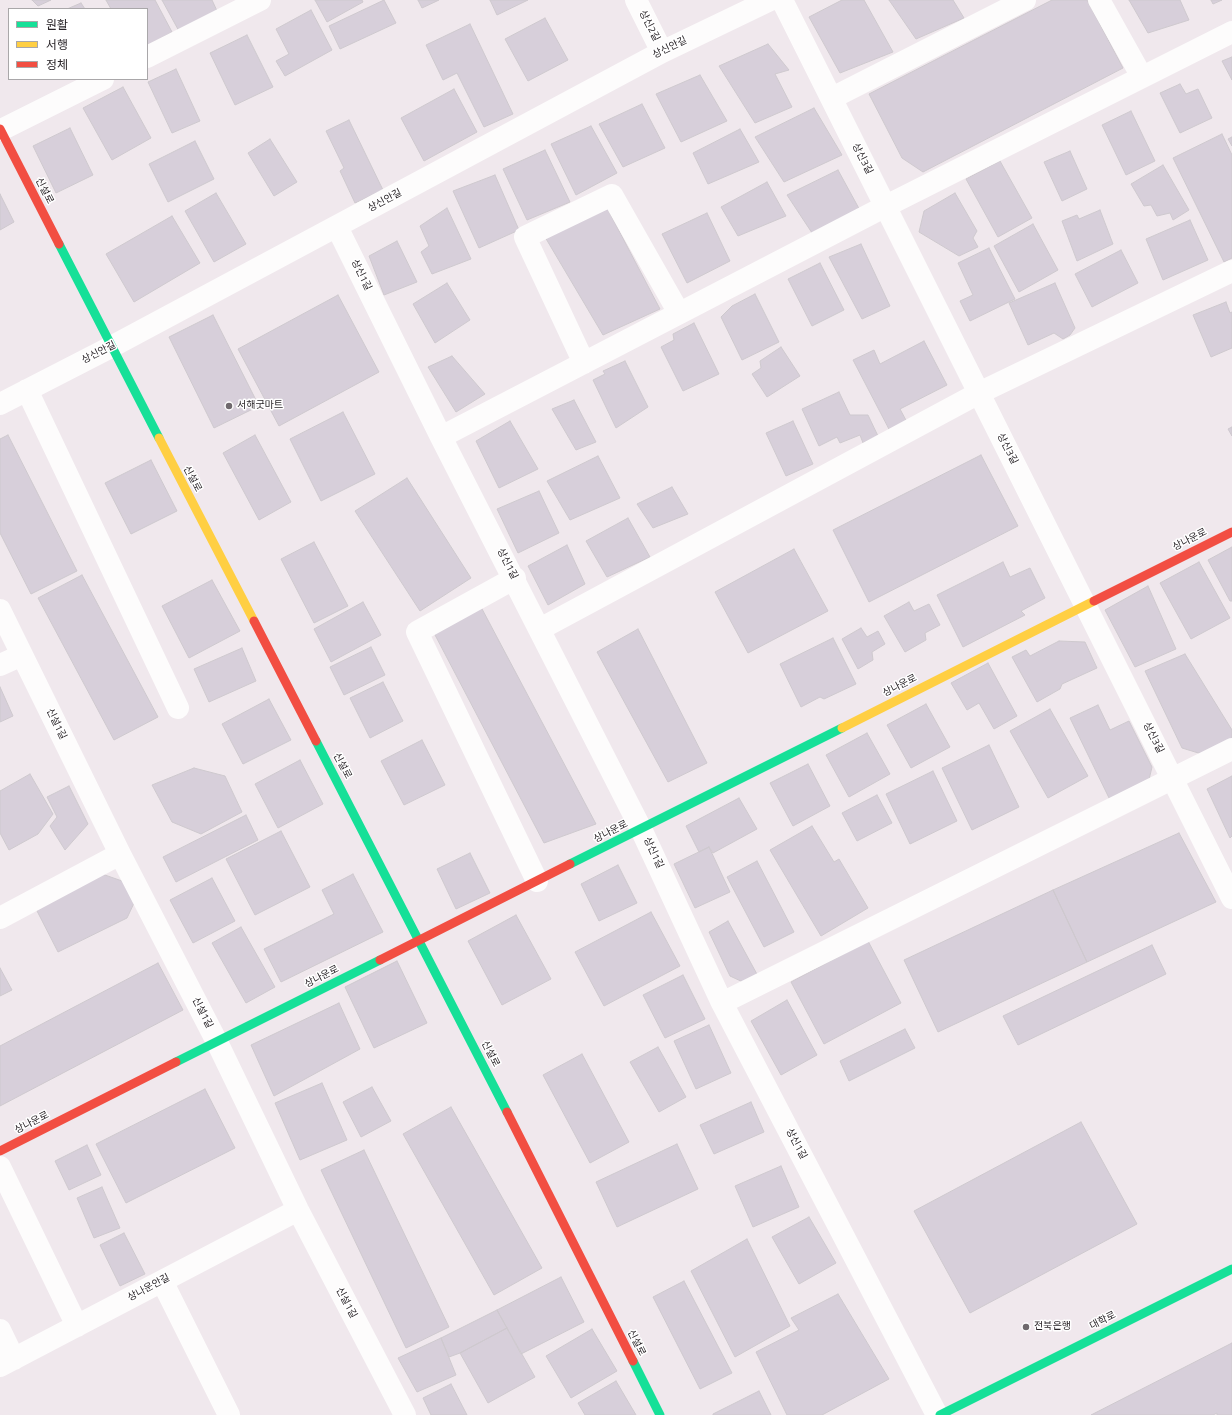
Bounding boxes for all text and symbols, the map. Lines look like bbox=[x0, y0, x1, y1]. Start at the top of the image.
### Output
legend bbox=[8, 8, 148, 80]
street label: 상신2길 bbox=[636, 8, 662, 44]
text: 원활 bbox=[46, 15, 68, 34]
text: 서행 bbox=[46, 35, 68, 54]
street label: 상신안길 bbox=[651, 35, 689, 61]
text: 정체 bbox=[46, 55, 68, 74]
street label: 상신3길 bbox=[849, 141, 875, 177]
street label: 신설로 bbox=[32, 176, 56, 206]
street label: 상신안길 bbox=[366, 187, 404, 215]
street label: 상신1길 bbox=[348, 257, 374, 293]
street label: 상신안길 bbox=[80, 339, 118, 367]
place label: 서해굿마트 bbox=[237, 400, 283, 412]
marker: 서해굿마트 bbox=[224, 401, 234, 411]
street label: 상신3길 bbox=[994, 431, 1020, 467]
street label: 신설로 bbox=[180, 464, 204, 494]
street label: 상나운로 bbox=[1171, 526, 1209, 554]
street label: 상신1길 bbox=[494, 546, 520, 582]
street label: 상나운로 bbox=[881, 672, 919, 700]
street label: 신설1길 bbox=[43, 706, 69, 742]
street label: 상신3길 bbox=[1140, 720, 1166, 756]
street label: 신설로 bbox=[330, 751, 354, 781]
street label: 상나운로 bbox=[592, 818, 630, 846]
street label: 상신1길 bbox=[641, 835, 665, 871]
street label: 상나운로 bbox=[303, 963, 341, 991]
street label: 신설1길 bbox=[189, 995, 215, 1031]
street label: 신설로 bbox=[478, 1039, 502, 1069]
street label: 상나운로 bbox=[13, 1109, 51, 1137]
street label: 상신1길 bbox=[783, 1127, 809, 1161]
street label: 상나운안길 bbox=[126, 1272, 172, 1304]
street label: 신설1길 bbox=[333, 1286, 359, 1320]
street label: 대학로 bbox=[1088, 1309, 1118, 1333]
place label: 전북은행 bbox=[1034, 1321, 1071, 1333]
marker: 전북은행 bbox=[1021, 1322, 1031, 1332]
street label: 신설로 bbox=[624, 1328, 648, 1358]

